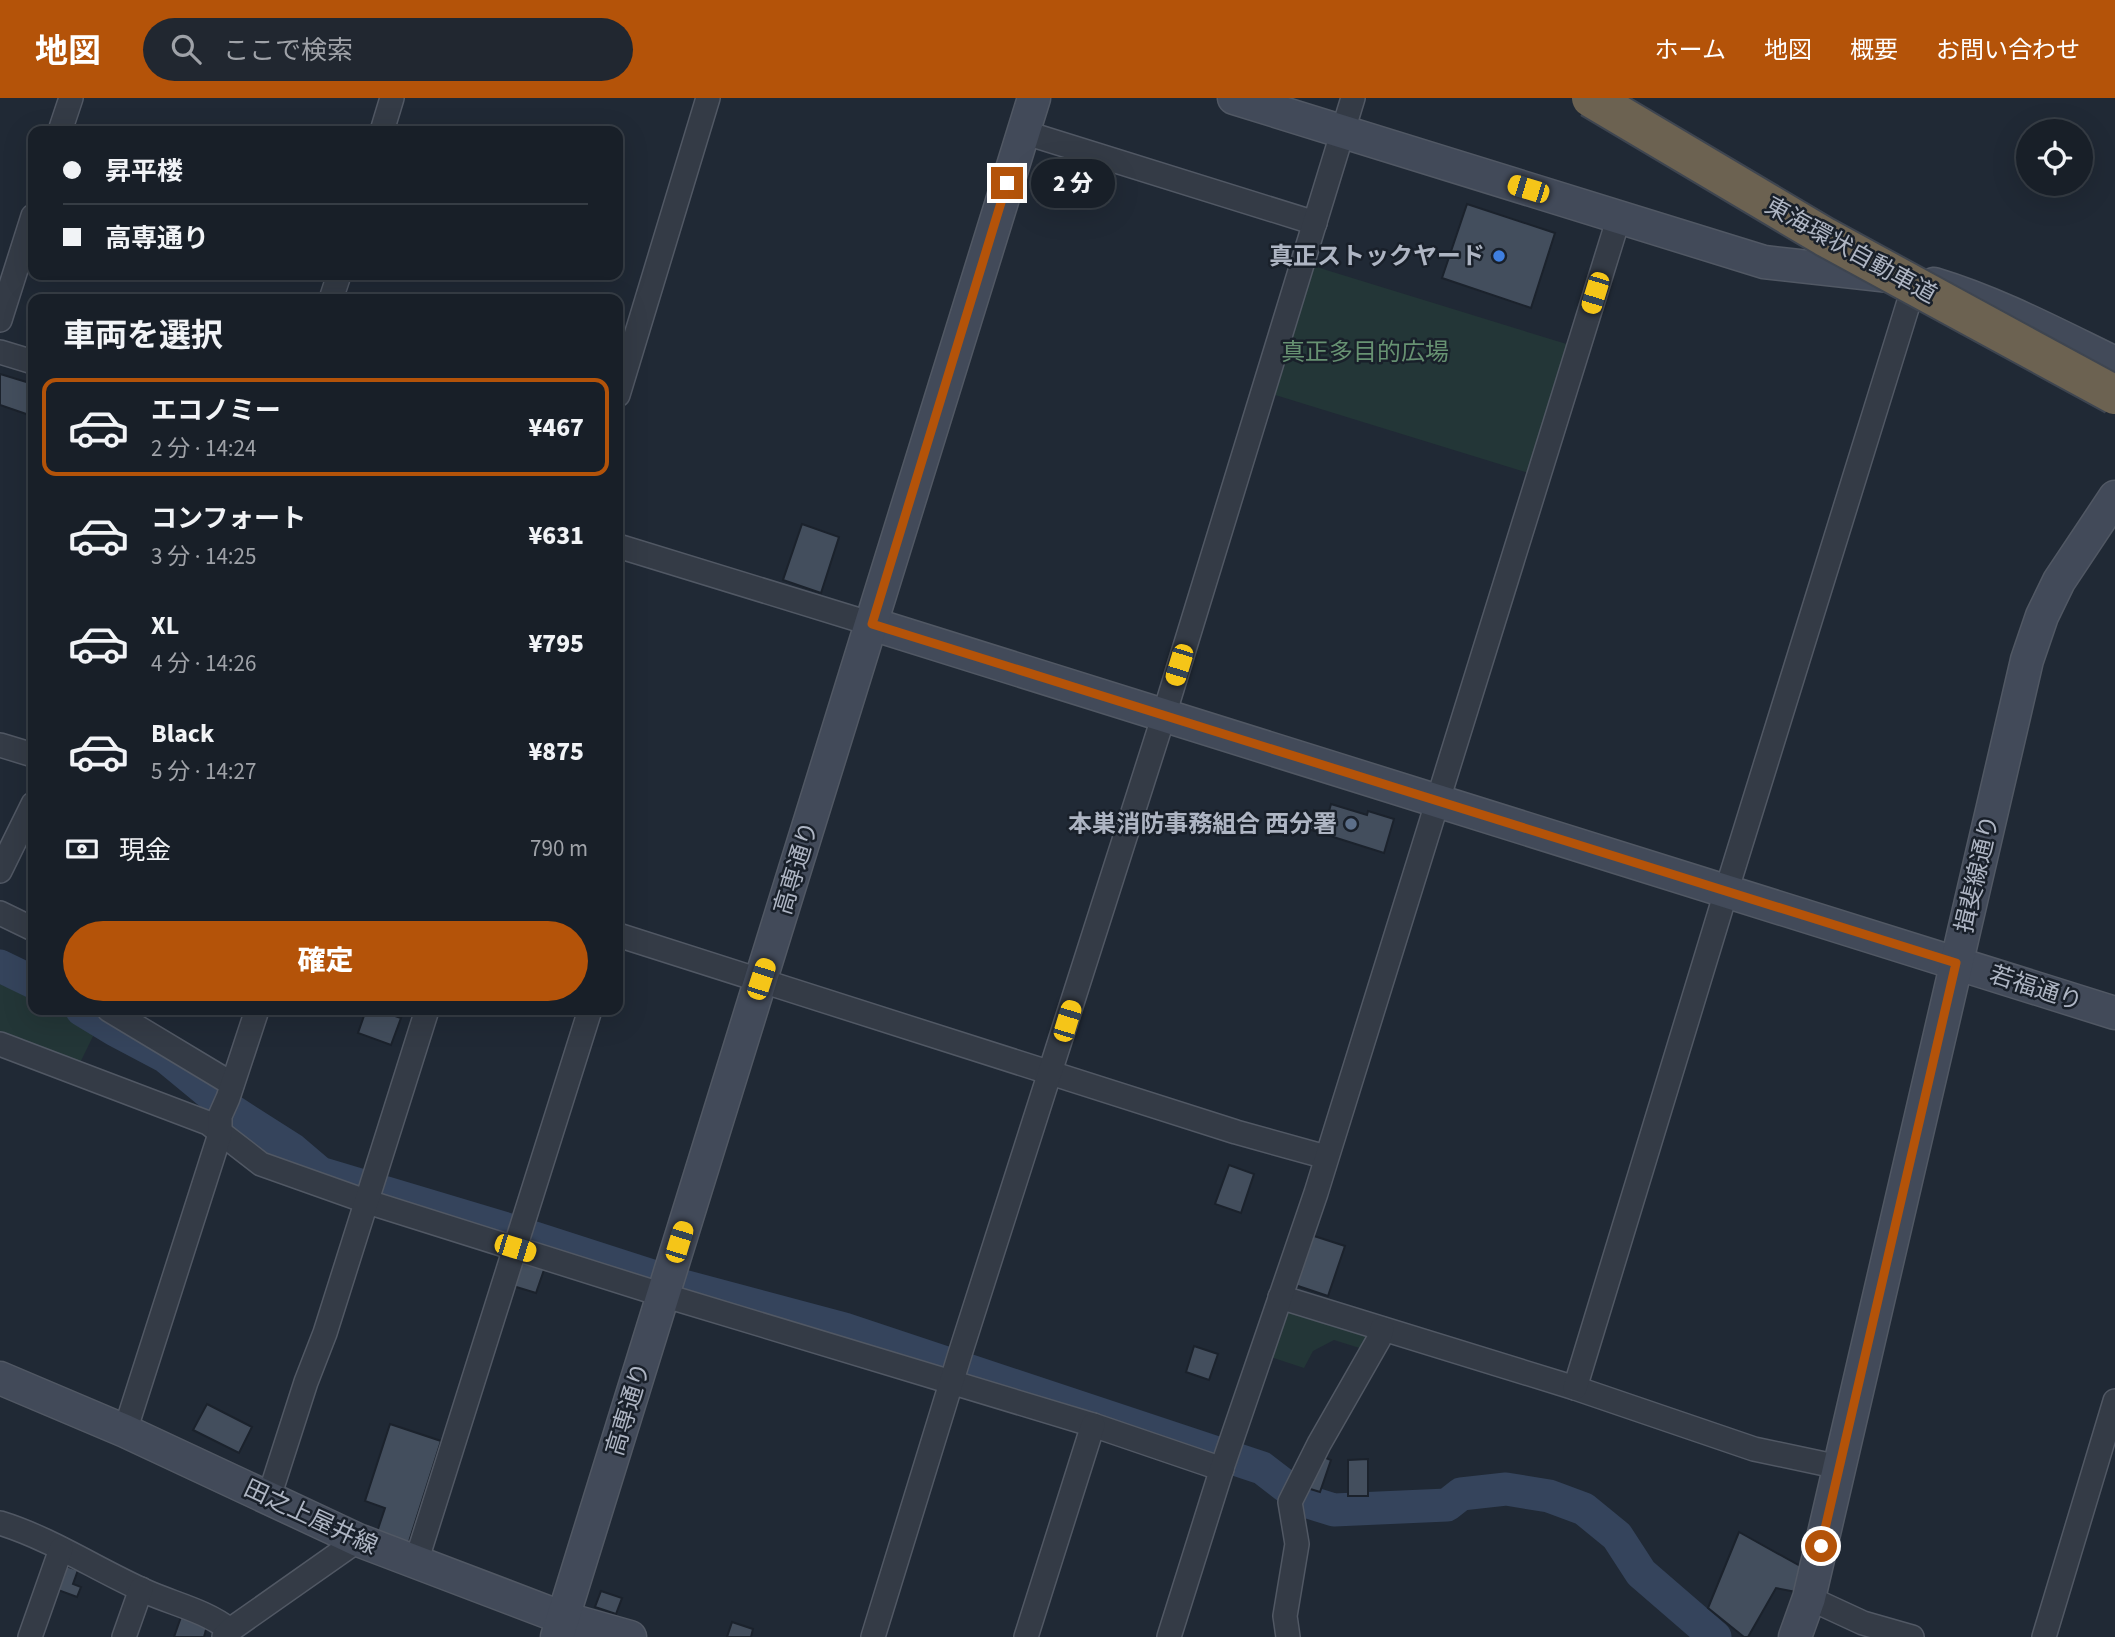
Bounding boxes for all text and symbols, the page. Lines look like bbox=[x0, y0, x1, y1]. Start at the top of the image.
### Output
search box bbox=[143, 18, 633, 81]
text: 地図 bbox=[35, 28, 101, 75]
icon: search bbox=[167, 30, 205, 68]
text: ここで検索 bbox=[223, 32, 353, 69]
text: ホーム bbox=[1655, 33, 1726, 68]
text: 地図 bbox=[1764, 33, 1812, 68]
text: 概要 bbox=[1850, 33, 1898, 68]
text: お問い合わせ bbox=[1936, 33, 2080, 68]
map controls bbox=[2016, 119, 2093, 196]
button: locate bbox=[2016, 119, 2093, 196]
text: 昇平楼 bbox=[105, 153, 183, 190]
callout: 2 分 bbox=[1032, 158, 1116, 208]
route end bbox=[991, 167, 1023, 199]
text: 2 分 bbox=[1053, 167, 1093, 200]
car bbox=[1505, 173, 1552, 205]
street label: 東海環状自動車道 bbox=[1758, 189, 1943, 312]
text: 高専通り bbox=[105, 220, 209, 257]
place label: 真正ストックヤード bbox=[1269, 239, 1485, 274]
marker: 真正ストックヤード bbox=[1491, 248, 1507, 264]
car bbox=[1579, 270, 1612, 316]
text: 車両を選択 bbox=[63, 313, 223, 359]
park label: 真正多目的広場 bbox=[1281, 335, 1449, 370]
text: エコノミー bbox=[151, 392, 281, 429]
icon: car bbox=[67, 396, 130, 459]
text: ¥467 bbox=[528, 409, 584, 446]
text: 2 分 · 14:24 bbox=[151, 432, 256, 465]
text: コンフォート bbox=[151, 500, 306, 537]
icon: car bbox=[67, 504, 130, 567]
text: ¥631 bbox=[528, 517, 584, 554]
text: 3 分 · 14:25 bbox=[151, 540, 256, 573]
text: XL bbox=[151, 607, 179, 644]
icon: car bbox=[67, 612, 130, 675]
text: ¥795 bbox=[528, 625, 584, 662]
car bbox=[1163, 642, 1196, 688]
text: 4 分 · 14:26 bbox=[151, 647, 256, 680]
text: Black bbox=[151, 715, 214, 752]
icon: car bbox=[67, 720, 130, 783]
text: ¥875 bbox=[528, 733, 584, 770]
text: 5 分 · 14:27 bbox=[151, 755, 256, 788]
place label: 本巣消防事務組合 西分署 bbox=[1068, 807, 1337, 842]
street label: 揖斐線通り bbox=[1947, 812, 2008, 937]
marker: 本巣消防事務組合 西分署 bbox=[1343, 816, 1359, 832]
street label: 高専通り bbox=[766, 817, 827, 919]
icon: cash bbox=[63, 830, 101, 868]
text: 現金 bbox=[119, 832, 171, 869]
text: 790 m bbox=[530, 832, 588, 865]
button: 確定 bbox=[63, 921, 588, 1001]
car bbox=[745, 956, 778, 1002]
street label: 若福通り bbox=[1985, 957, 2087, 1020]
car bbox=[1051, 998, 1084, 1044]
car bbox=[663, 1219, 696, 1265]
car bbox=[492, 1232, 539, 1264]
street label: 高専通り bbox=[598, 1358, 659, 1460]
street label: 田之上屋井線 bbox=[238, 1471, 383, 1564]
route start bbox=[1805, 1530, 1837, 1562]

